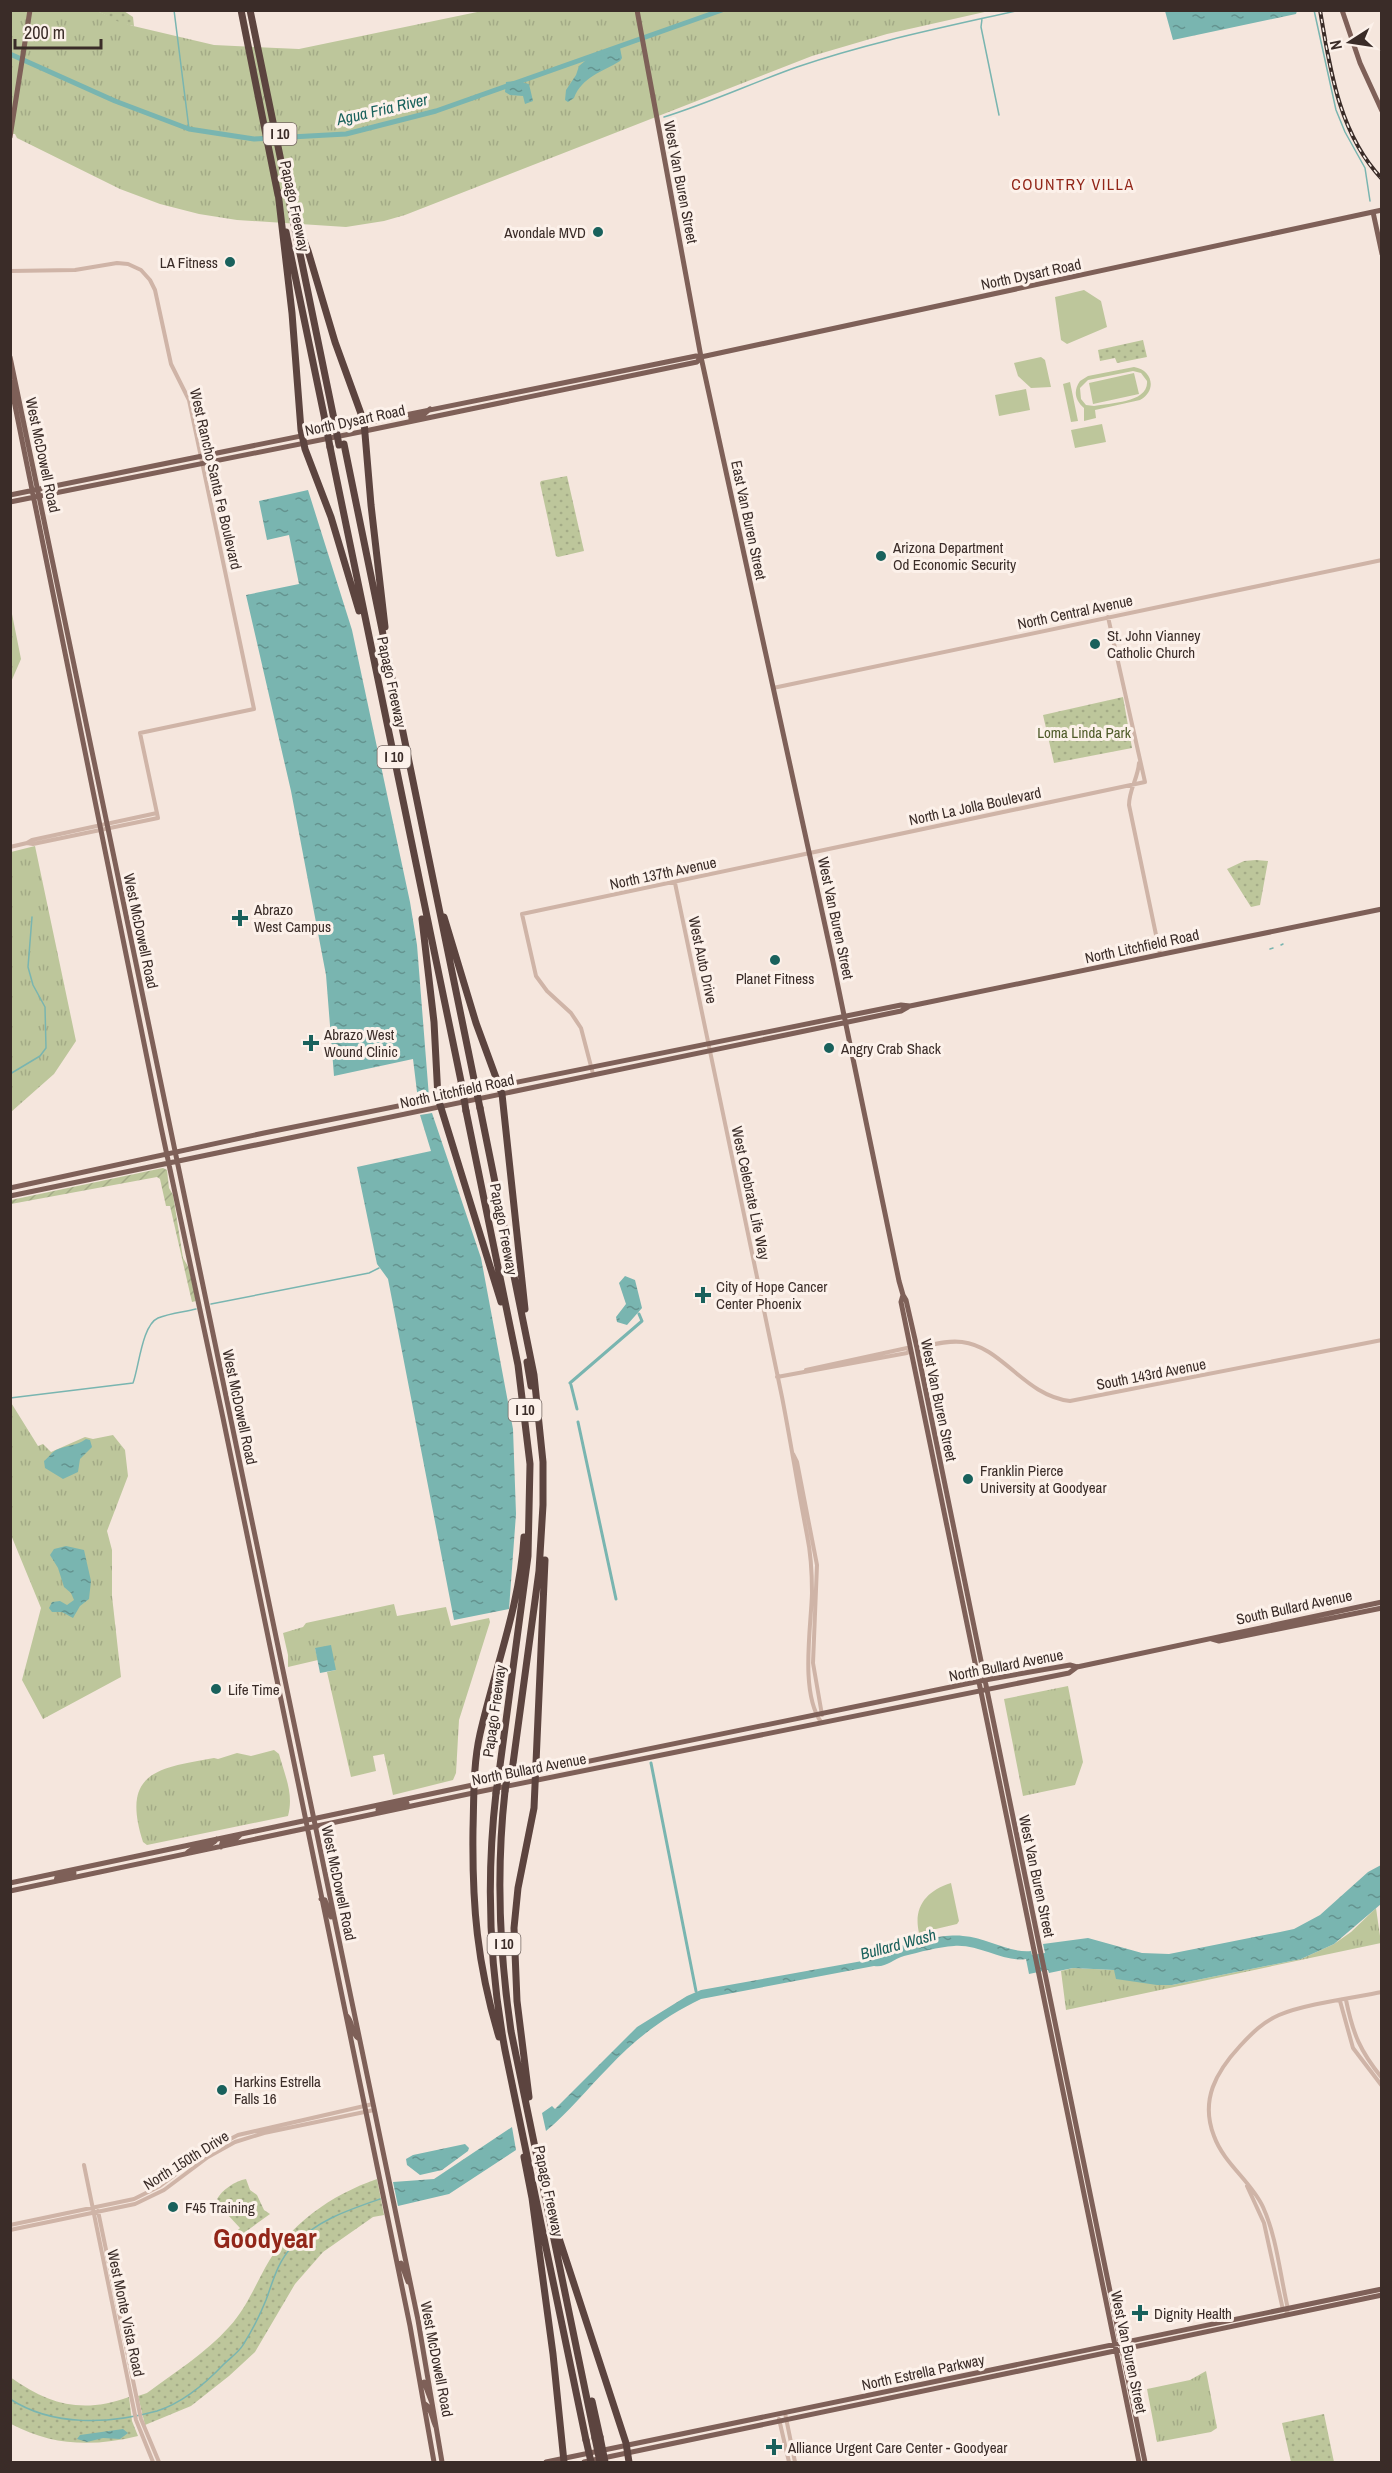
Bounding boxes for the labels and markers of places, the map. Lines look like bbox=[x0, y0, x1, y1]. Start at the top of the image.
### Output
place label: Avondale MVD bbox=[503, 222, 586, 243]
marker: Avondale MVD bbox=[591, 225, 605, 239]
place label: LA Fitness bbox=[160, 252, 218, 273]
marker: LA Fitness bbox=[223, 255, 237, 269]
place label: Arizona Department Od Economic Security bbox=[892, 537, 1017, 575]
marker: Arizona Department Od Economic Security bbox=[874, 549, 888, 563]
place label: St. John Vianney Catholic Church bbox=[1107, 625, 1201, 663]
marker: St. John Vianney Catholic Church bbox=[1088, 637, 1102, 651]
place label: Abrazo West Campus bbox=[253, 899, 331, 937]
marker: Abrazo West Campus bbox=[231, 909, 249, 927]
marker: Planet Fitness bbox=[768, 953, 782, 967]
place label: Planet Fitness bbox=[736, 968, 814, 989]
place label: Abrazo West Wound Clinic bbox=[323, 1024, 398, 1062]
marker: Abrazo West Wound Clinic bbox=[302, 1034, 320, 1052]
place label: Angry Crab Shack bbox=[840, 1038, 942, 1059]
marker: Angry Crab Shack bbox=[822, 1041, 836, 1055]
place label: City of Hope Cancer Center Phoenix bbox=[716, 1276, 827, 1314]
marker: City of Hope Cancer Center Phoenix bbox=[694, 1286, 712, 1304]
place label: Franklin Pierce University at Goodyear bbox=[980, 1460, 1106, 1498]
marker: Franklin Pierce University at Goodyear bbox=[961, 1472, 975, 1486]
place label: Life Time bbox=[228, 1679, 280, 1700]
marker: Life Time bbox=[209, 1682, 223, 1696]
place label: Harkins Estrella Falls 16 bbox=[234, 2071, 321, 2109]
marker: Harkins Estrella Falls 16 bbox=[215, 2083, 229, 2097]
place label: F45 Training bbox=[185, 2197, 255, 2218]
marker: F45 Training bbox=[166, 2200, 180, 2214]
place label: Dignity Health bbox=[1154, 2303, 1232, 2324]
marker: Dignity Health bbox=[1131, 2304, 1149, 2322]
place label: Alliance Urgent Care Center - Goodyear bbox=[787, 2437, 1007, 2458]
marker: Alliance Urgent Care Center - Goodyear bbox=[765, 2438, 783, 2456]

